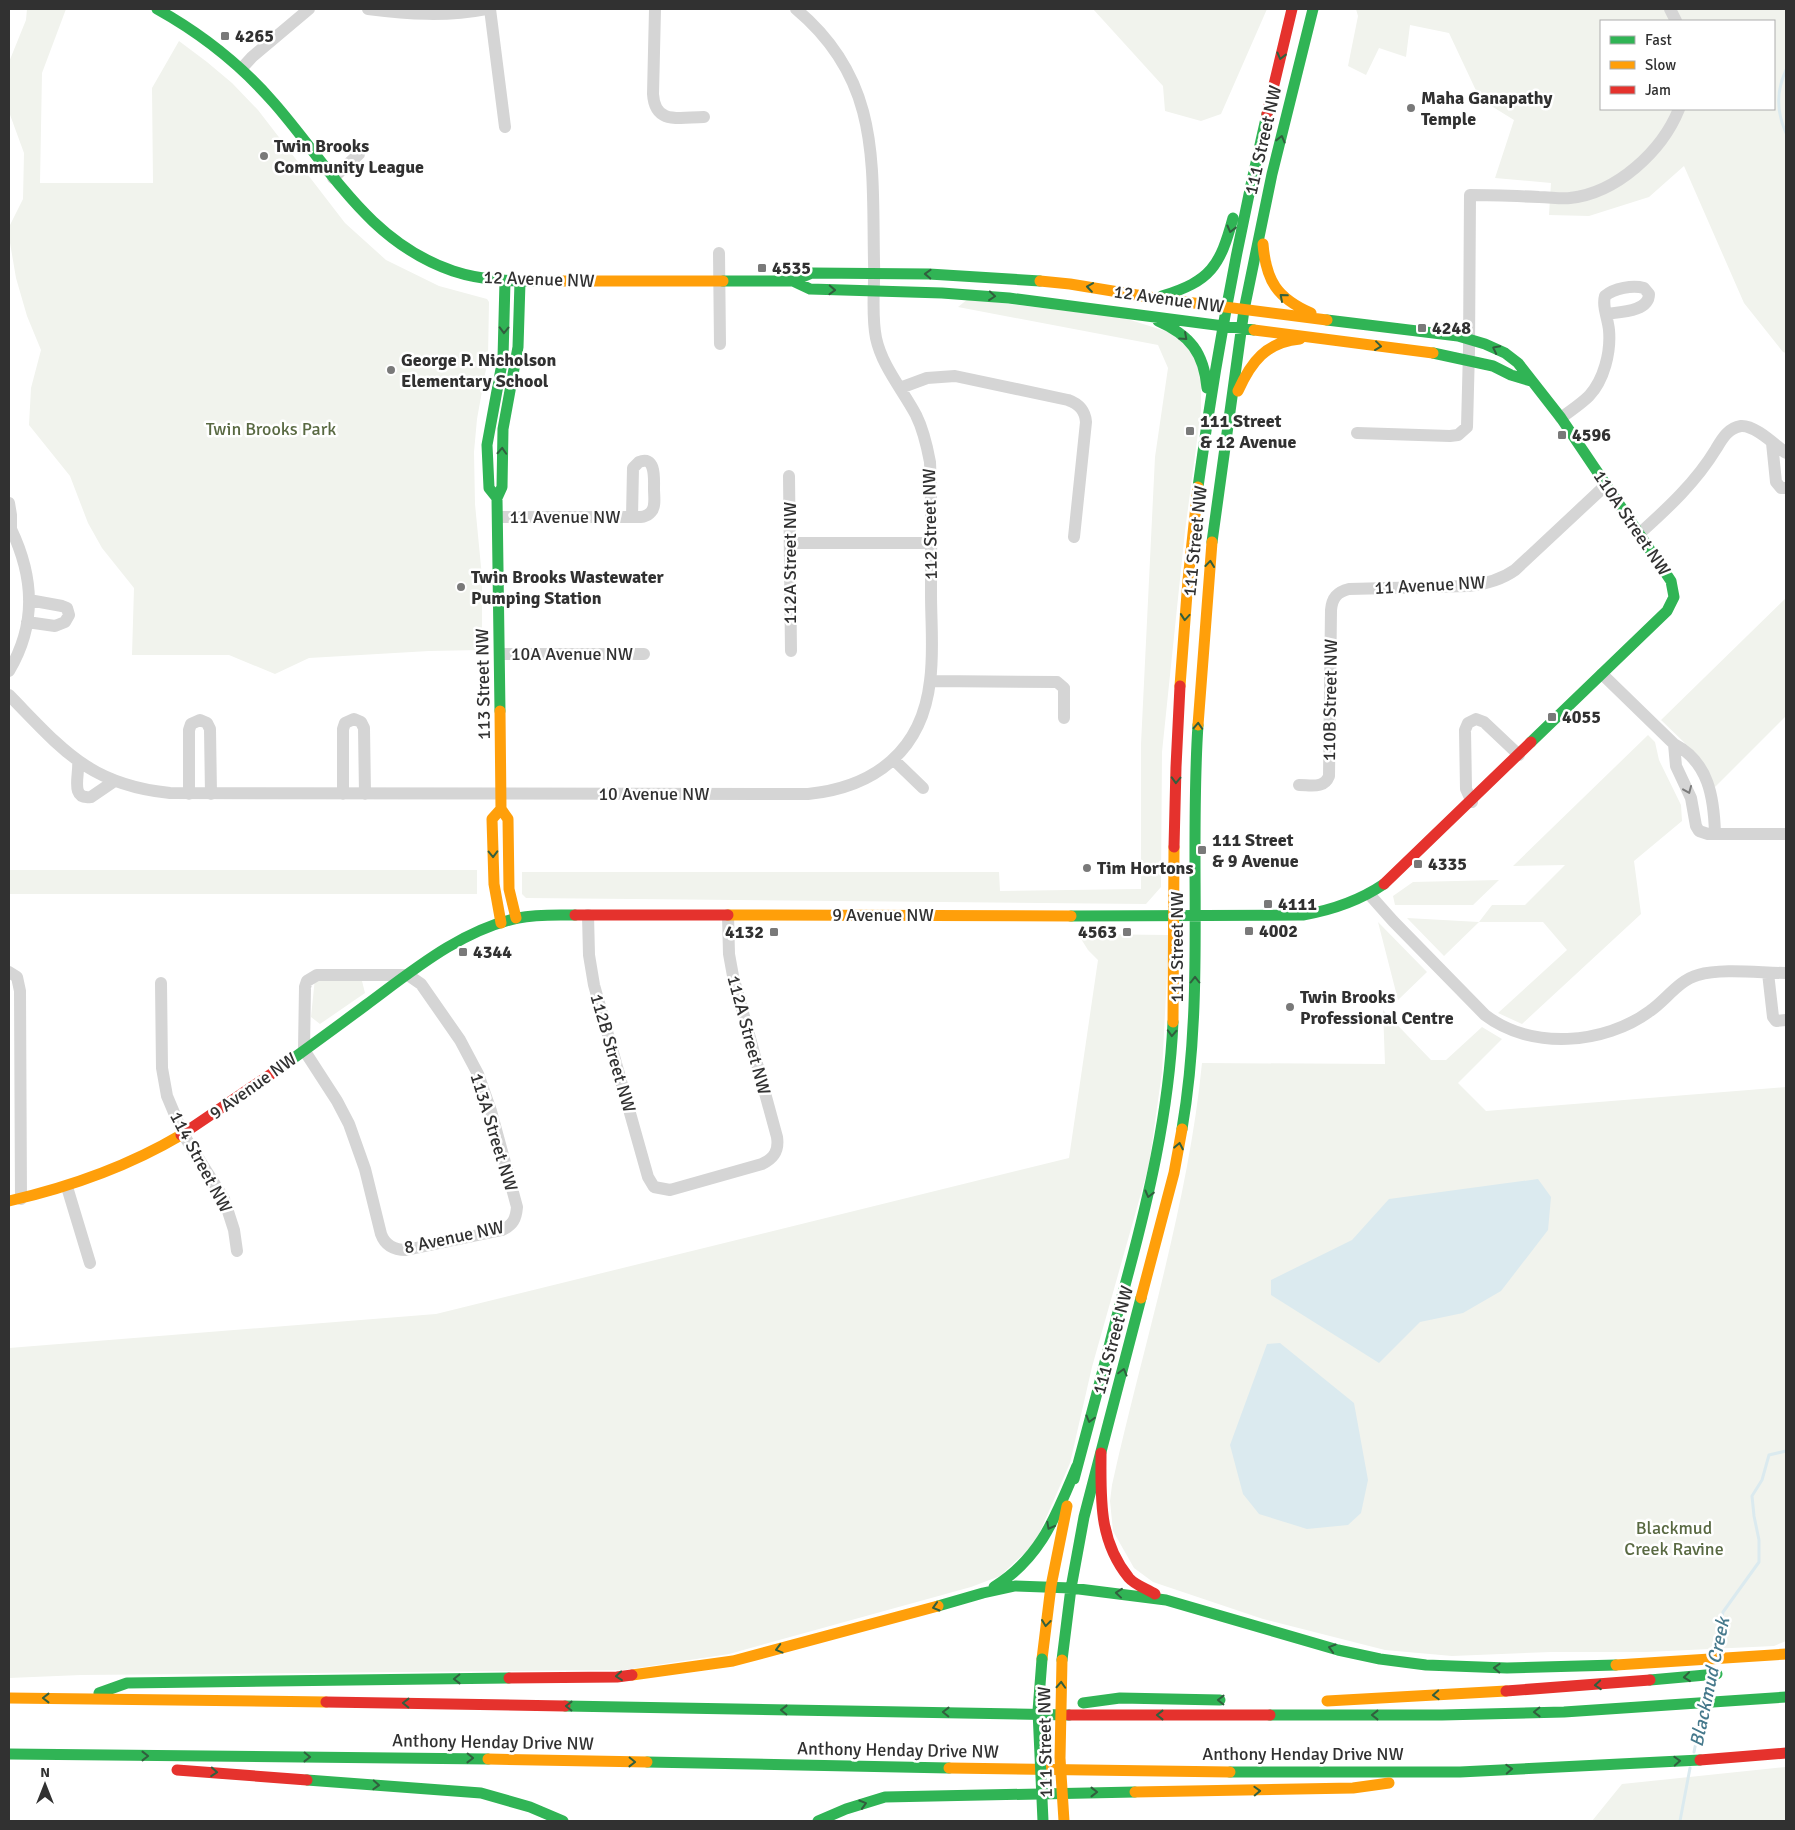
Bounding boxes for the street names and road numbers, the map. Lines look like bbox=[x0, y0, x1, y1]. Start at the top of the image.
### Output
street label: 111 Street NW bbox=[1240, 83, 1286, 197]
street label: 12 Avenue NW bbox=[483, 266, 595, 292]
street label: 12 Avenue NW bbox=[1112, 280, 1226, 318]
street label: 110A Street NW bbox=[1589, 466, 1675, 580]
street label: 112 Street NW bbox=[918, 468, 942, 580]
street label: 111 Street NW bbox=[1178, 484, 1212, 598]
street label: 112A Street NW bbox=[779, 502, 801, 624]
street label: 11 Avenue NW bbox=[509, 506, 621, 528]
street label: 11 Avenue NW bbox=[1374, 571, 1486, 599]
street label: 113 Street NW bbox=[471, 628, 495, 740]
street label: 110B Street NW bbox=[1318, 639, 1342, 761]
street label: 10A Avenue NW bbox=[511, 643, 633, 665]
street label: 10 Avenue NW bbox=[598, 783, 710, 805]
street label: 111 Street NW bbox=[1166, 891, 1188, 1003]
street label: 9 Avenue NW bbox=[832, 904, 934, 926]
street label: 112A Street NW bbox=[723, 973, 775, 1097]
street label: 112B Street NW bbox=[586, 991, 640, 1115]
street label: 9 Avenue NW bbox=[205, 1048, 301, 1124]
street label: 113A Street NW bbox=[466, 1070, 522, 1194]
street label: 114 Street NW bbox=[165, 1108, 237, 1216]
street label: 8 Avenue NW bbox=[402, 1216, 506, 1258]
street label: 111 Street NW bbox=[1088, 1283, 1138, 1397]
street label: 111 Street NW bbox=[1033, 1686, 1057, 1798]
street label: Anthony Henday Drive NW bbox=[392, 1729, 594, 1755]
street label: Anthony Henday Drive NW bbox=[797, 1737, 999, 1763]
street label: Anthony Henday Drive NW bbox=[1202, 1743, 1404, 1765]

